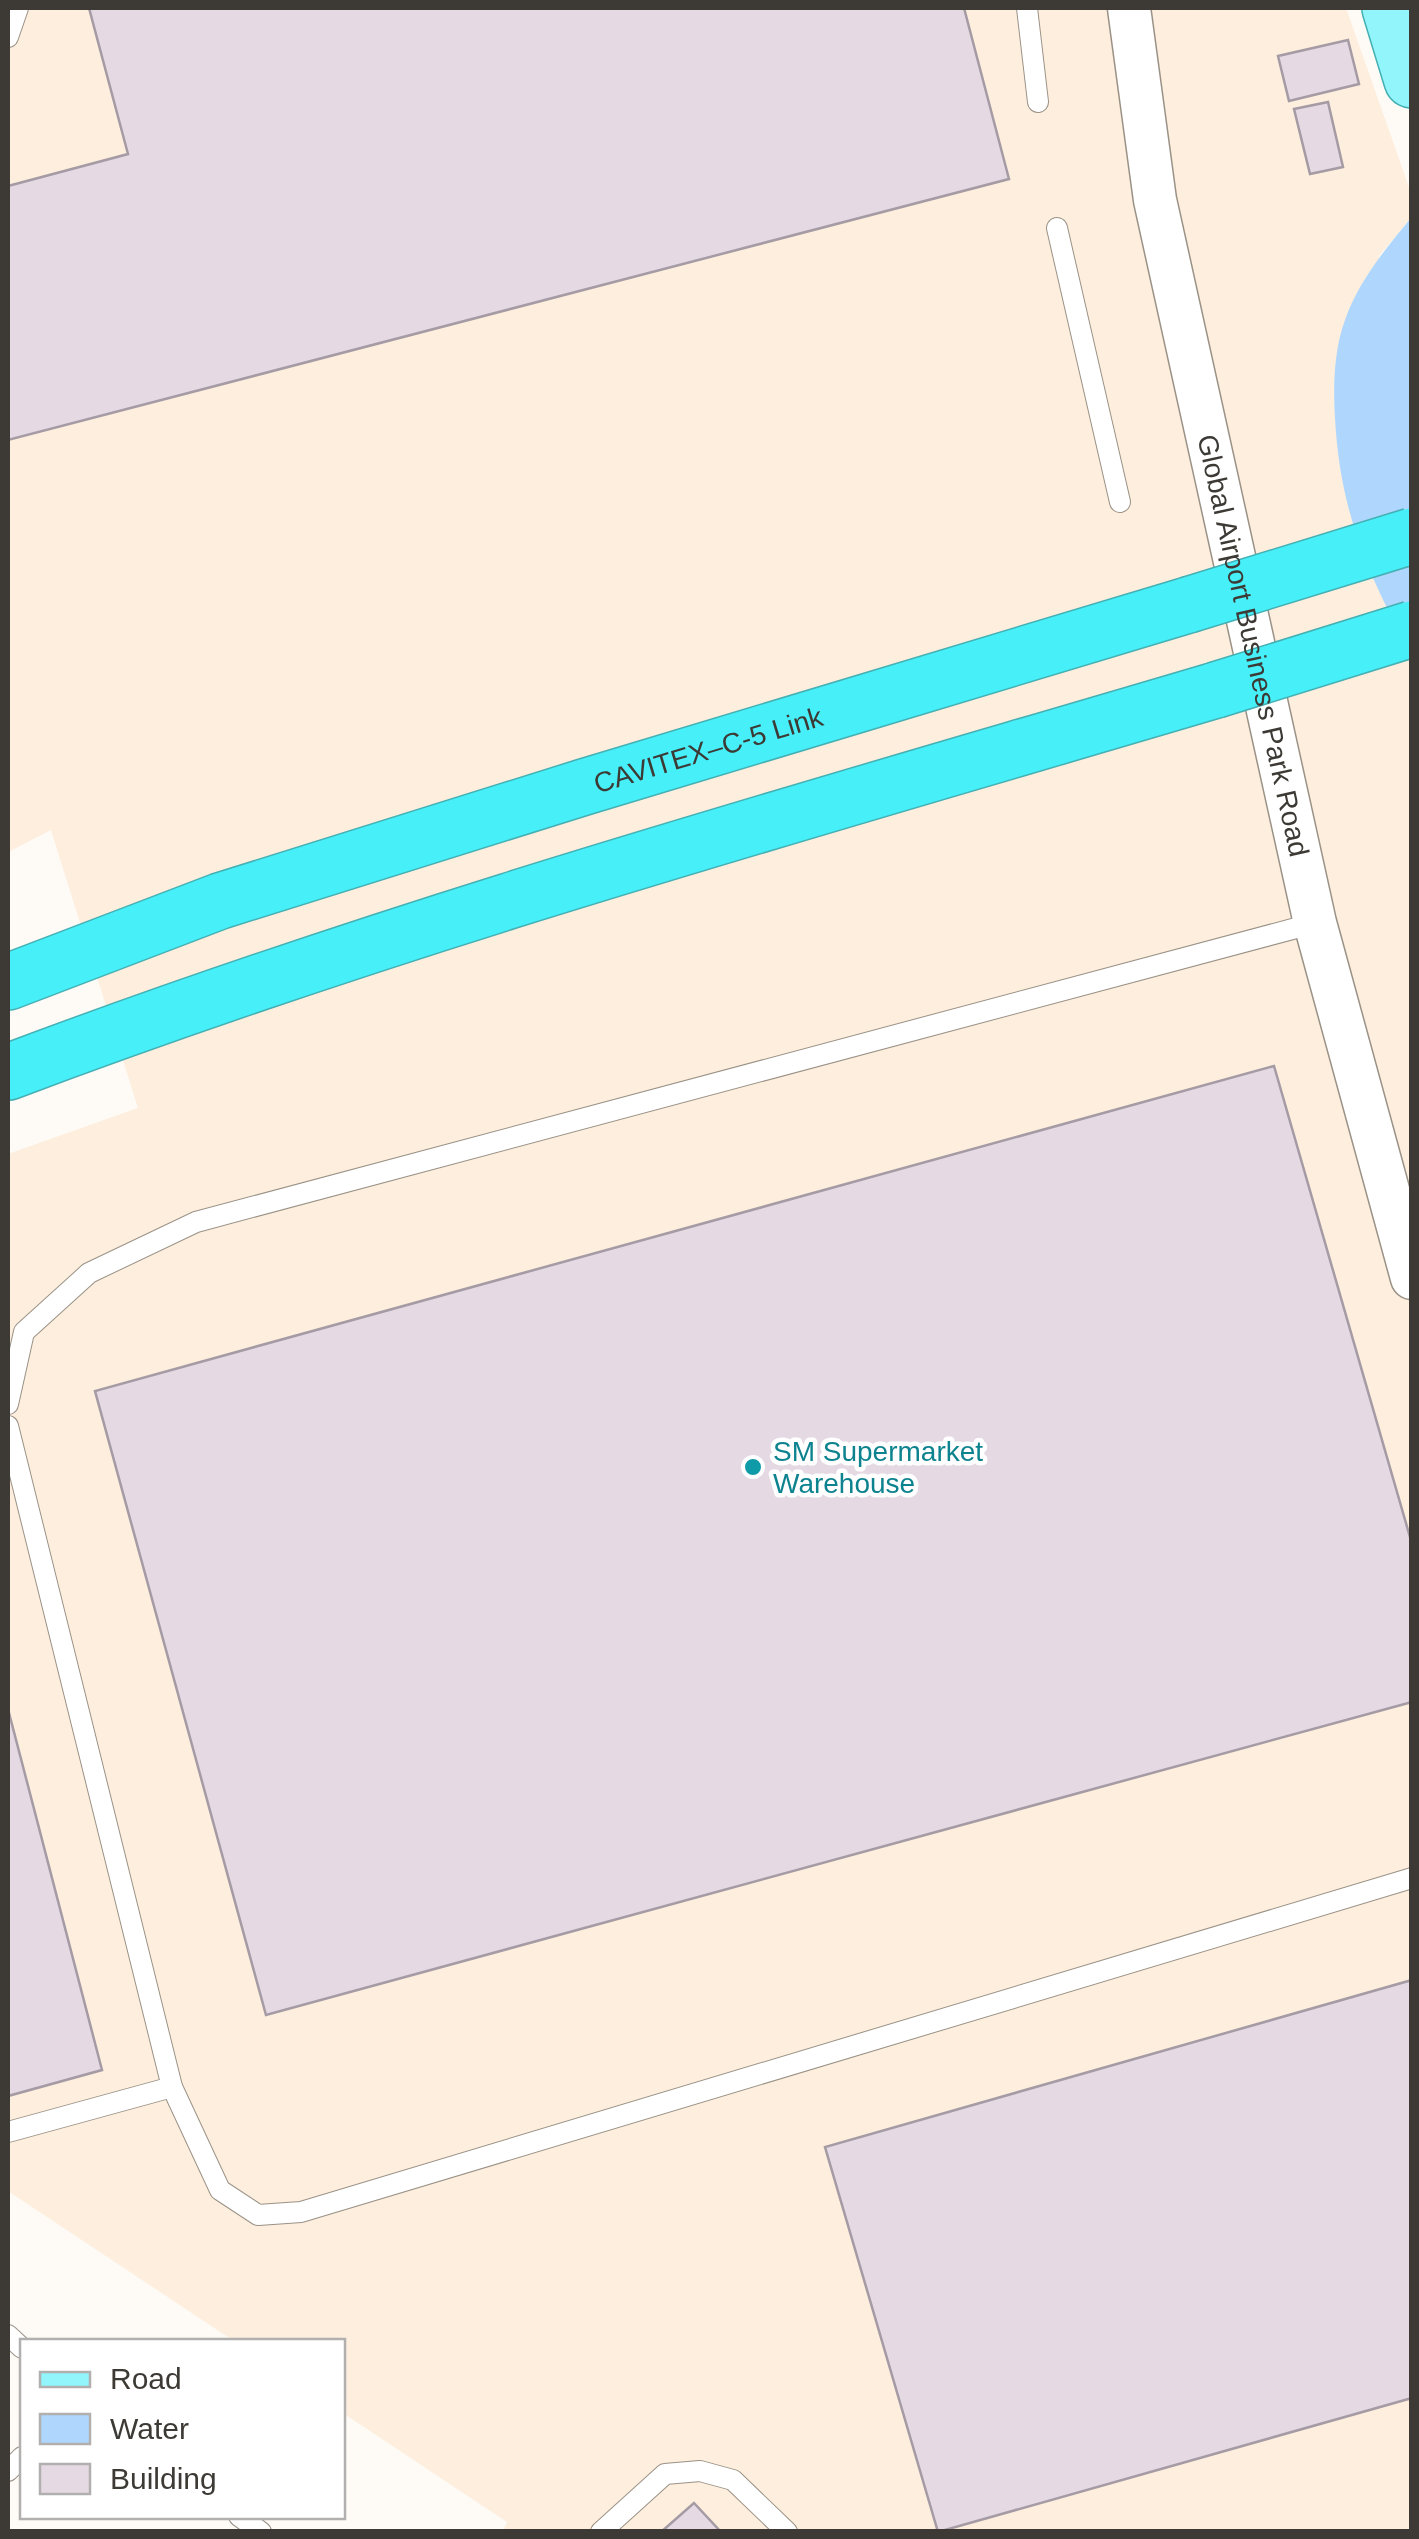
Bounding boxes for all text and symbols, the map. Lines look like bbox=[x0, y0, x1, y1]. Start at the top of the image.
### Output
street label: Global Airport Business Park Road bbox=[1191, 432, 1315, 859]
street label: CAVITEX–C-5 Link bbox=[590, 701, 827, 799]
place label: SM Supermarket Warehouse bbox=[773, 1436, 983, 1499]
marker: SM Supermarket Warehouse bbox=[742, 1456, 764, 1478]
legend bbox=[20, 2339, 345, 2519]
text: Road bbox=[110, 2362, 182, 2395]
text: Water bbox=[110, 2412, 189, 2445]
text: Building bbox=[110, 2462, 217, 2495]

